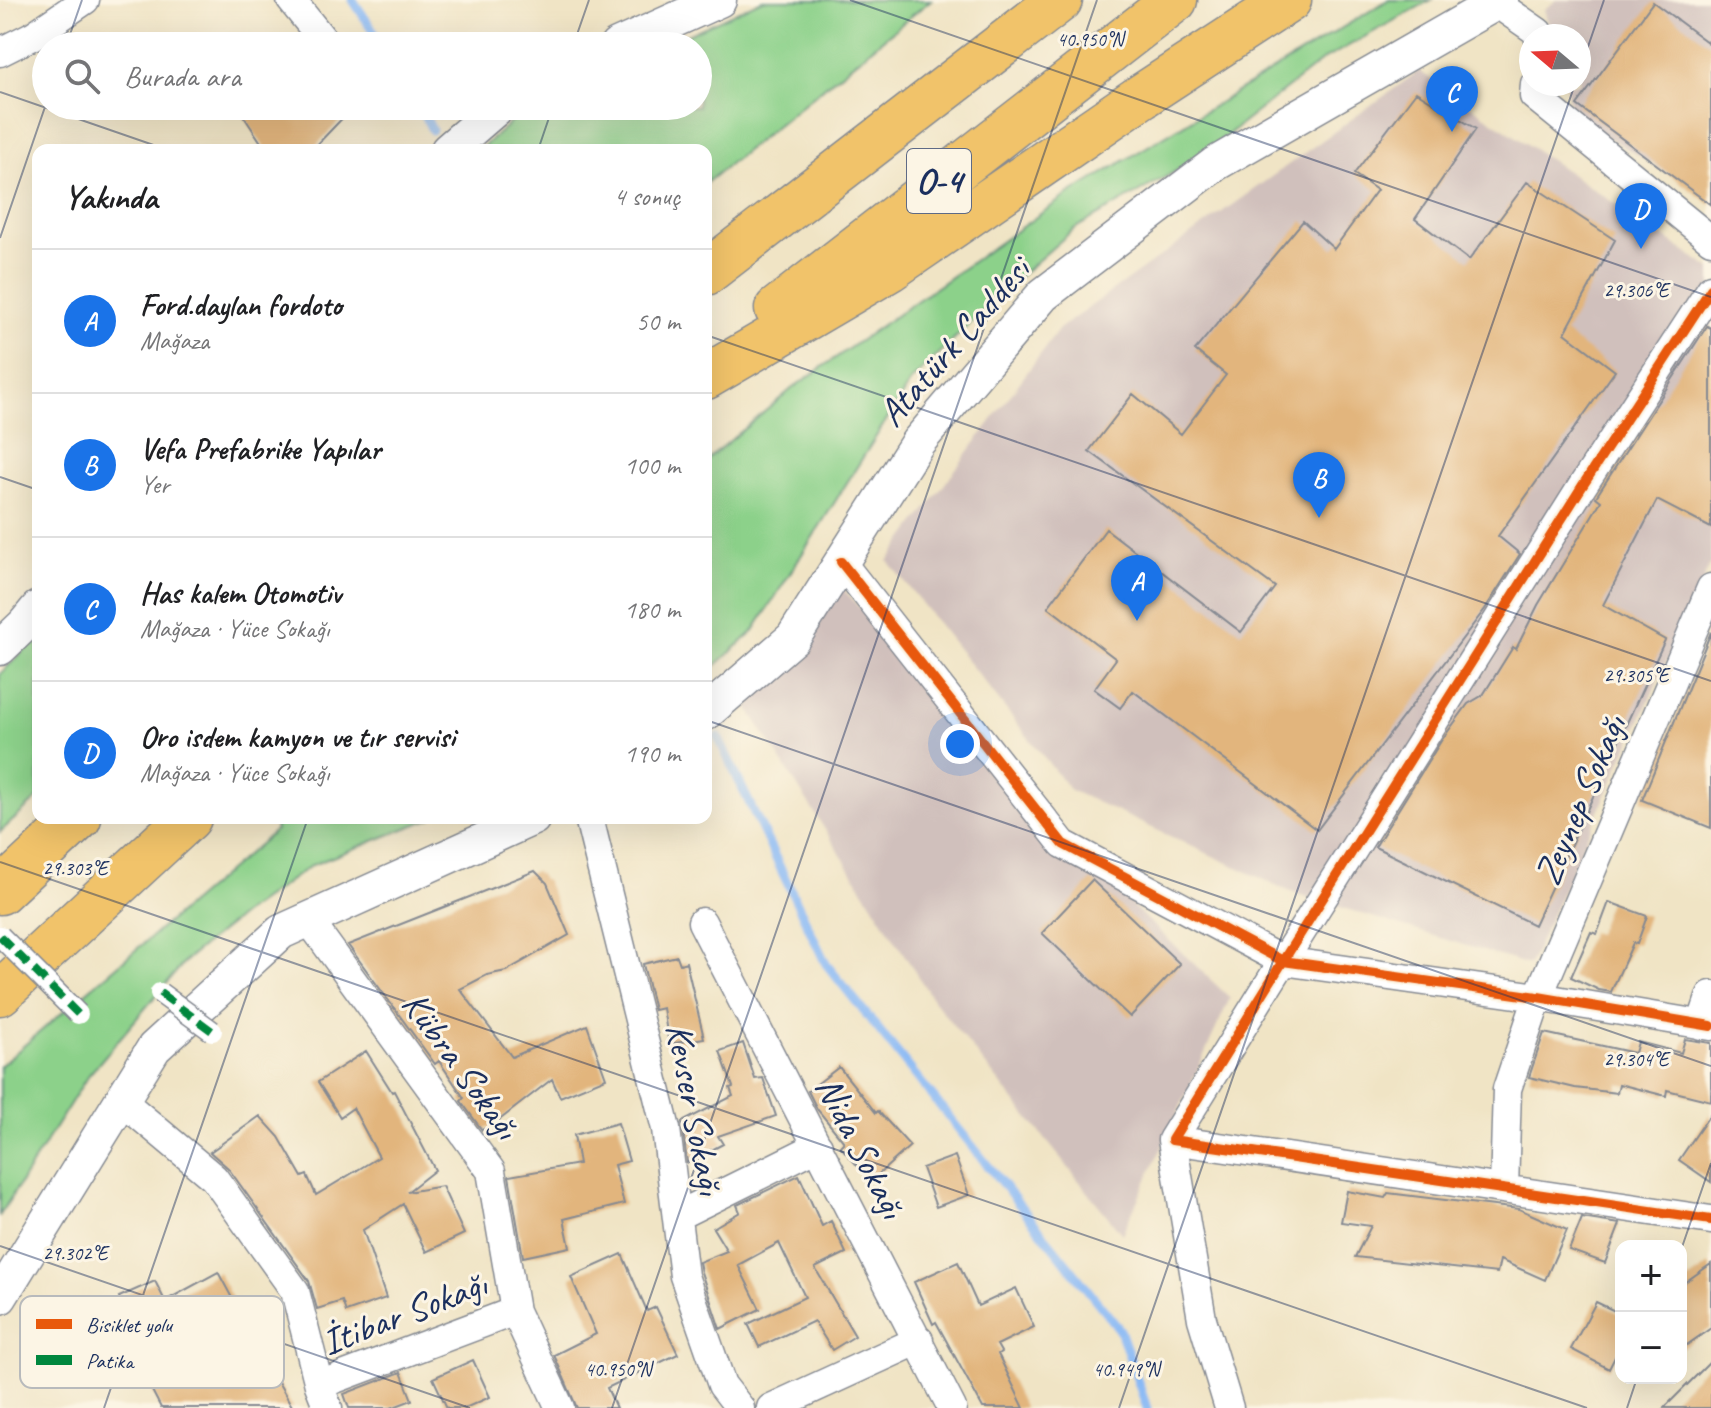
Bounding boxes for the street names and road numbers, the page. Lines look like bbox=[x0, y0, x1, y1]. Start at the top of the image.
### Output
road number: O-4 bbox=[907, 149, 971, 213]
street label: Atatürk Caddesi bbox=[868, 244, 1043, 436]
street label: Zeynep Sokağı bbox=[1523, 706, 1637, 892]
street label: Kübra Sokağı bbox=[392, 982, 531, 1149]
street label: Kevser Sokağı bbox=[655, 1019, 735, 1200]
street label: Nida Sokağı bbox=[805, 1068, 918, 1227]
street label: İtibar Sokağı bbox=[315, 1259, 495, 1366]

